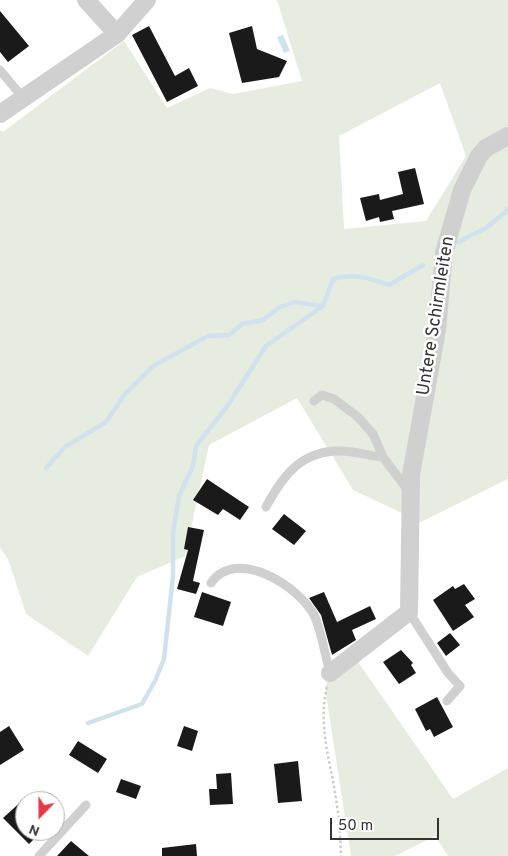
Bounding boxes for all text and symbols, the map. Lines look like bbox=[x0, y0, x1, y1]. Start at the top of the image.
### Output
street label: Untere Schirmleiten bbox=[414, 235, 460, 397]
north arrow bbox=[15, 791, 65, 841]
scale bar bbox=[333, 808, 442, 840]
text: 50 m bbox=[338, 817, 373, 836]
text: N bbox=[27, 820, 42, 839]

